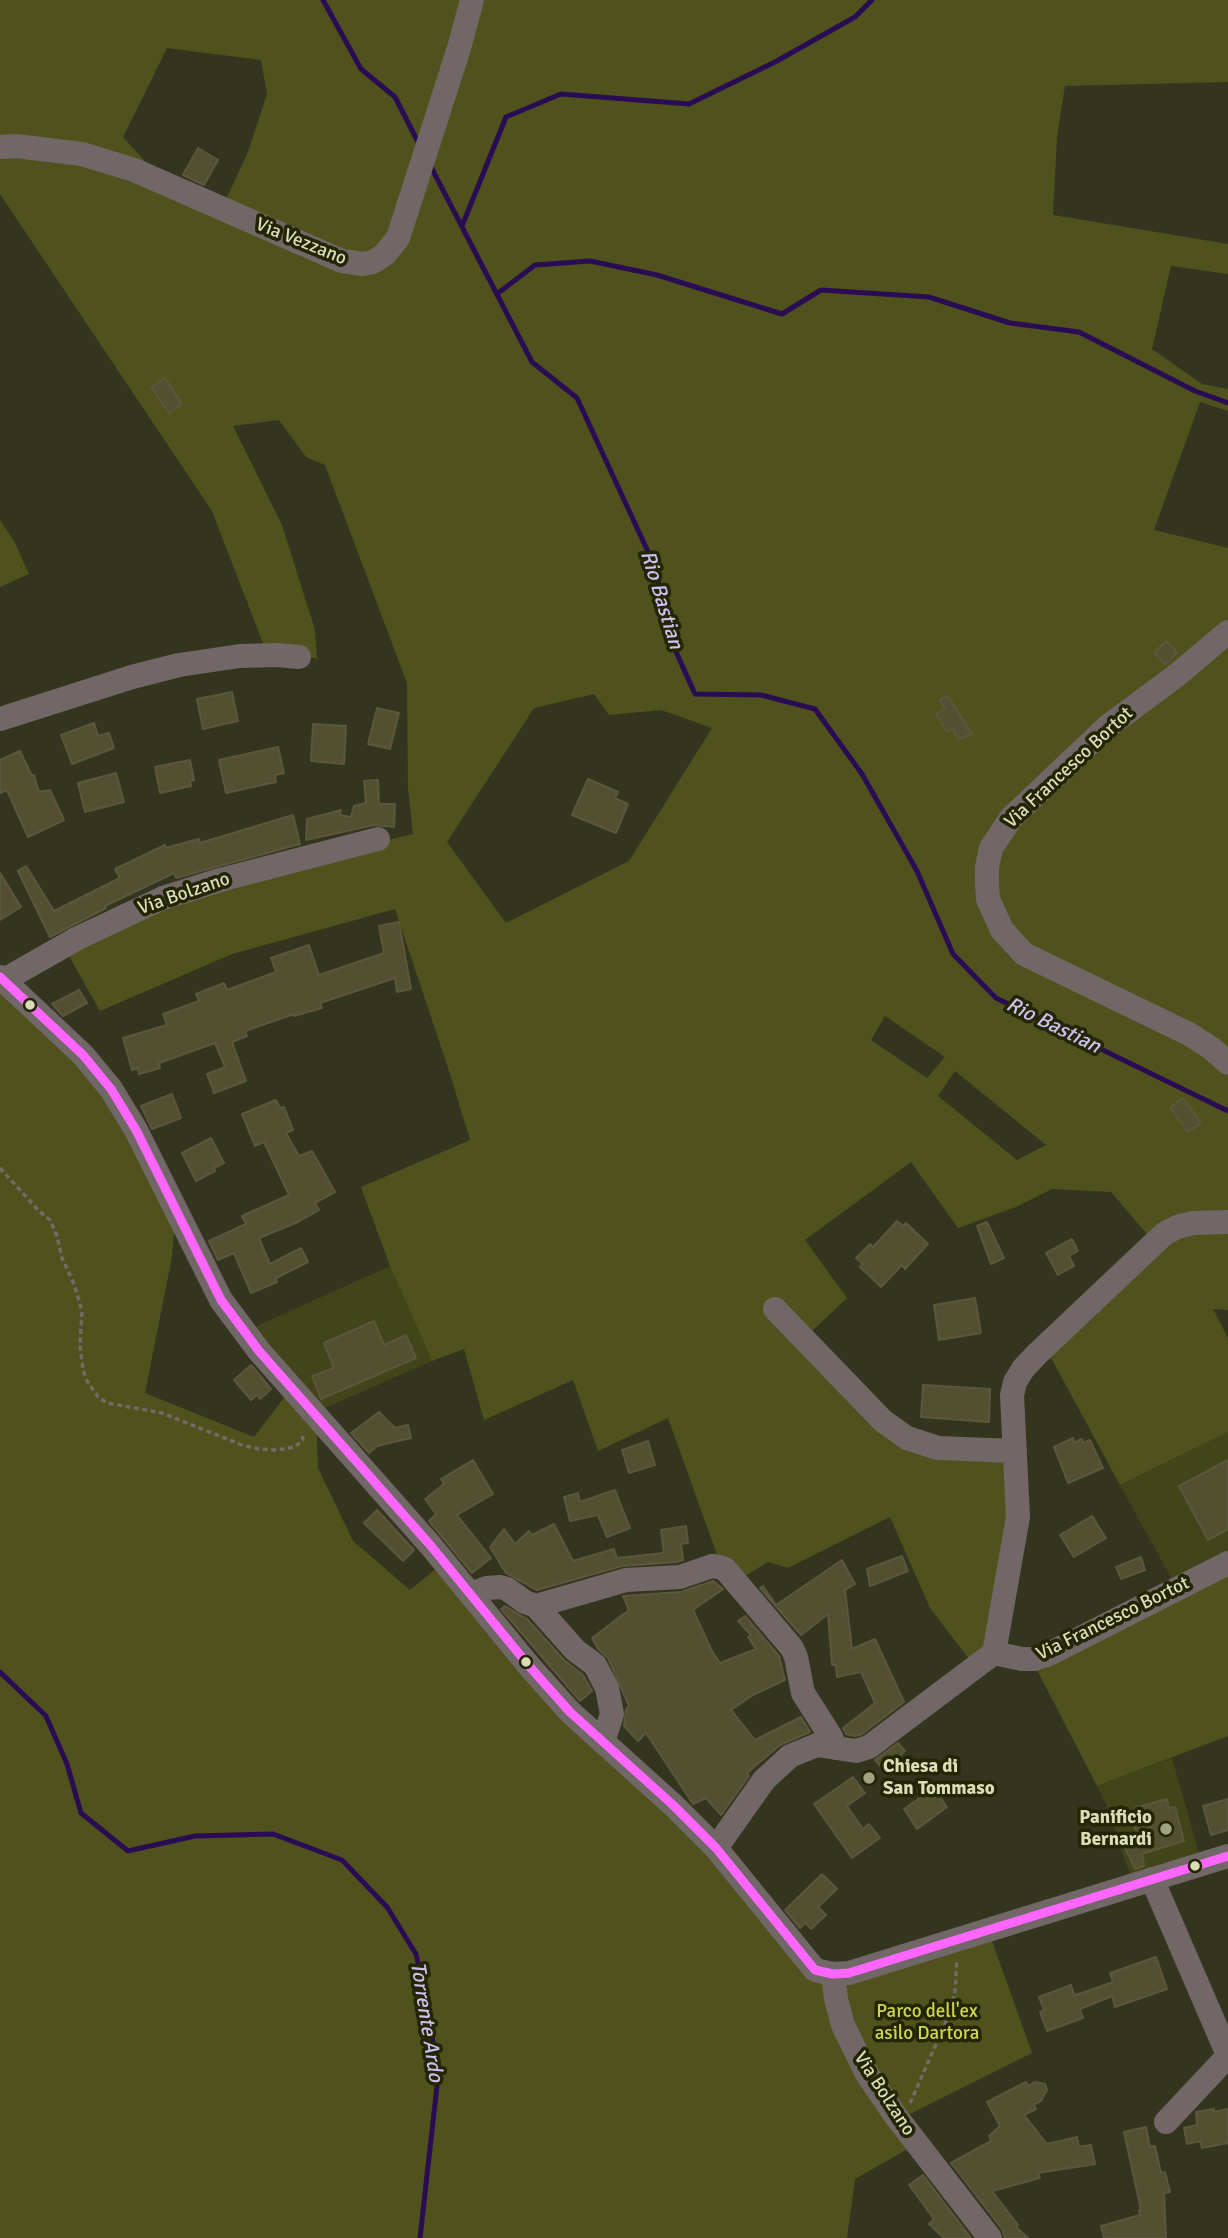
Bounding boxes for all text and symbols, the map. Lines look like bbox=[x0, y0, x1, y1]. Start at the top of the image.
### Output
street label: Via Vezzano bbox=[252, 213, 350, 271]
water label: Rio Bastian bbox=[634, 548, 688, 652]
street label: Via Francesco Bortot bbox=[1000, 703, 1138, 833]
street label: Via Bolzano bbox=[135, 868, 233, 920]
water label: Rio Bastian bbox=[1002, 992, 1104, 1060]
unlabelled marker bbox=[23, 998, 37, 1012]
street label: Via Francesco Bortot bbox=[1033, 1572, 1193, 1666]
unlabelled marker bbox=[519, 1655, 533, 1669]
place label: Chiesa di San Tommaso bbox=[883, 1756, 995, 1800]
marker: Chiesa di San Tommaso bbox=[861, 1770, 877, 1786]
place label: Panificio Bernardi bbox=[1079, 1807, 1152, 1851]
marker: Panificio Bernardi bbox=[1158, 1821, 1174, 1837]
unlabelled marker bbox=[1188, 1859, 1202, 1873]
water label: Torrente Ardo bbox=[404, 1960, 448, 2084]
park label: Parco dell'ex asilo Dartora bbox=[875, 2001, 979, 2045]
street label: Via Bolzano bbox=[848, 2048, 920, 2140]

